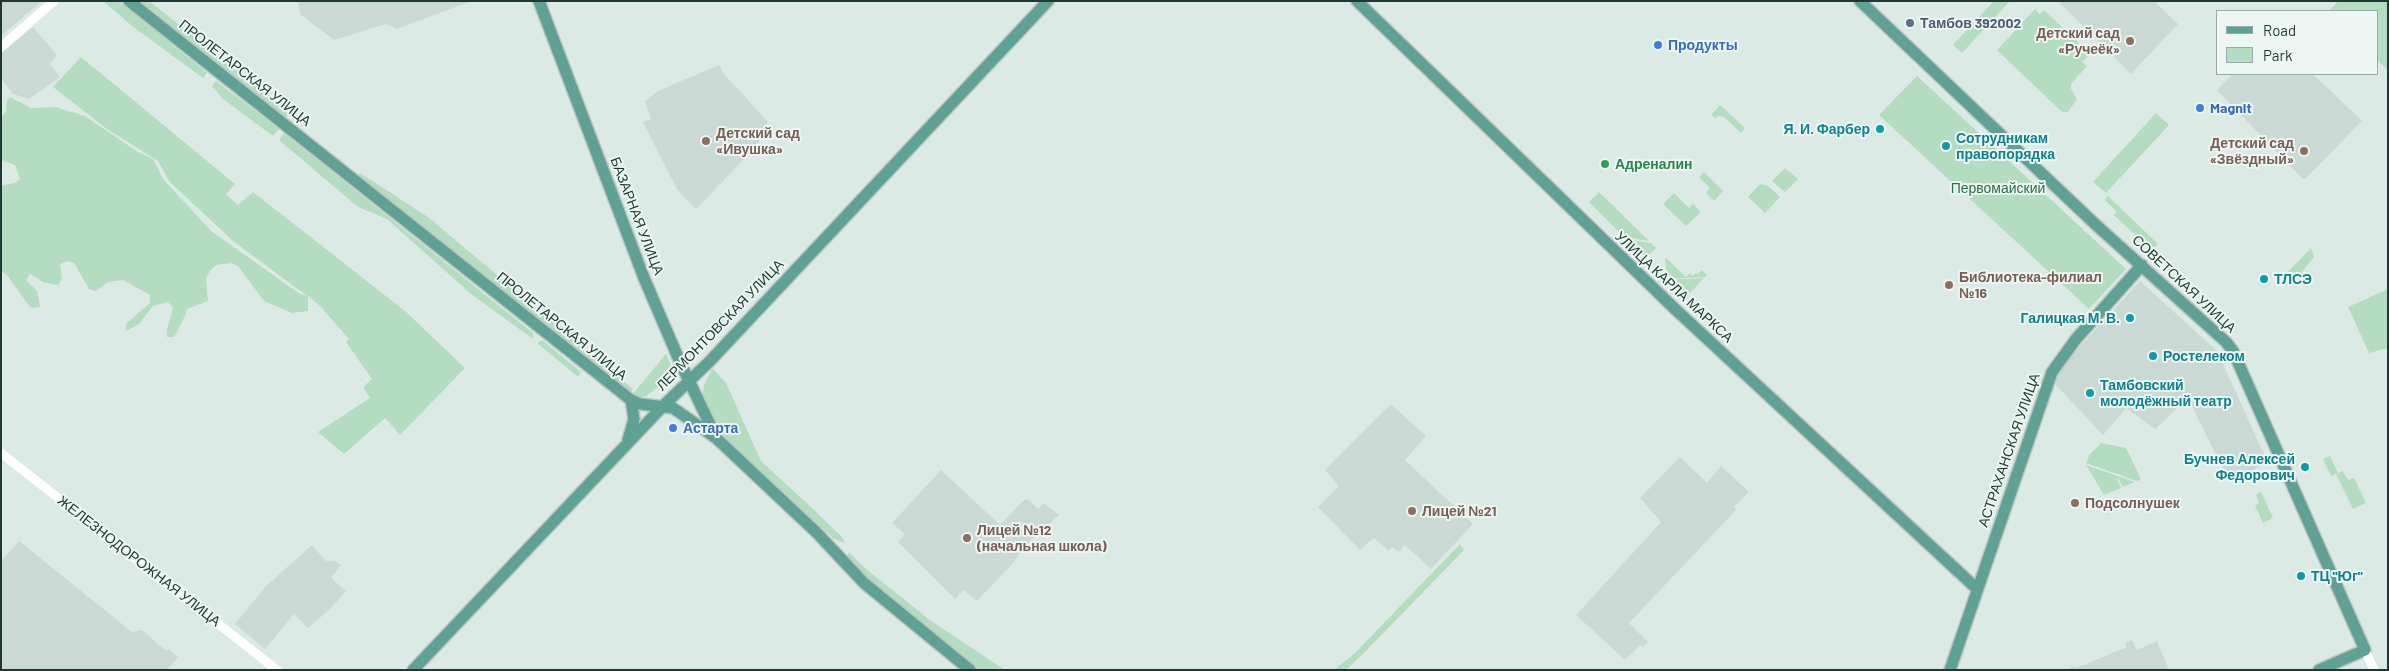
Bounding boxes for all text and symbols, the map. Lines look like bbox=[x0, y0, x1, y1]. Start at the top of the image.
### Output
legend bbox=[2216, 10, 2379, 75]
place label: Тамбов 392002 bbox=[1920, 15, 2021, 31]
street label: ПРОЛЕТАРСКАЯ УЛИЦА bbox=[176, 16, 314, 130]
marker: Тамбов 392002 bbox=[1904, 17, 1916, 29]
text: Road bbox=[2263, 21, 2296, 39]
place label: Детский сад «Ручеёк» bbox=[2036, 25, 2120, 58]
marker: Детский сад «Ручеёк» bbox=[2124, 35, 2136, 47]
place label: Продукты bbox=[1668, 37, 1738, 53]
marker: Продукты bbox=[1652, 39, 1664, 51]
text: Park bbox=[2263, 46, 2292, 64]
place label: Magnit bbox=[2210, 100, 2252, 116]
marker: Magnit bbox=[2194, 102, 2206, 114]
place label: Я. И. Фарбер bbox=[1783, 121, 1870, 137]
marker: Я. И. Фарбер bbox=[1874, 123, 1886, 135]
place label: Детский сад «Ивушка» bbox=[716, 125, 800, 158]
place label: Сотрудникам правопорядка bbox=[1956, 130, 2055, 162]
marker: Детский сад «Ивушка» bbox=[700, 135, 712, 147]
place label: Детский сад «Звёздный» bbox=[2210, 135, 2294, 168]
marker: Сотрудникам правопорядка bbox=[1940, 140, 1952, 152]
marker: Детский сад «Звёздный» bbox=[2298, 145, 2310, 157]
street label: БАЗАРНАЯ УЛИЦА bbox=[607, 155, 667, 277]
place label: Адреналин bbox=[1615, 156, 1693, 172]
marker: Адреналин bbox=[1599, 158, 1611, 170]
park label: Первомайский bbox=[1951, 180, 2045, 196]
street label: УЛИЦА КАРЛА МАРКСА bbox=[1612, 228, 1736, 346]
street label: СОВЕТСКАЯ УЛИЦА bbox=[2129, 232, 2239, 336]
street label: ЛЕРМОНТОВСКАЯ УЛИЦА bbox=[653, 256, 787, 394]
street label: ПРОЛЕТАРСКАЯ УЛИЦА bbox=[493, 268, 631, 384]
place label: Библиотека-филиал №16 bbox=[1959, 269, 2102, 302]
place label: ТЛСЭ bbox=[2274, 271, 2312, 287]
marker: ТЛСЭ bbox=[2258, 273, 2270, 285]
marker: Библиотека-филиал №16 bbox=[1943, 279, 1955, 291]
place label: Галицкая М. В. bbox=[2020, 310, 2120, 326]
marker: Галицкая М. В. bbox=[2124, 312, 2136, 324]
place label: Ростелеком bbox=[2163, 348, 2245, 364]
marker: Ростелеком bbox=[2147, 350, 2159, 362]
street label: АСТРАХАНСКАЯ УЛИЦА bbox=[1975, 371, 2043, 529]
place label: Тамбовский молодёжный театр bbox=[2100, 377, 2232, 410]
marker: Тамбовский молодёжный театр bbox=[2084, 387, 2096, 399]
place label: Астарта bbox=[683, 420, 738, 436]
marker: Астарта bbox=[667, 422, 679, 434]
place label: Бучнев Алексей Федорович bbox=[2184, 451, 2295, 484]
marker: Бучнев Алексей Федорович bbox=[2299, 461, 2311, 473]
street label: ЖЕЛЕЗНОДОРОЖНАЯ УЛИЦА bbox=[54, 492, 224, 630]
place label: Подсолнушек bbox=[2085, 495, 2180, 511]
marker: Подсолнушек bbox=[2069, 497, 2081, 509]
place label: Лицей №21 bbox=[1422, 503, 1497, 519]
marker: Лицей №21 bbox=[1406, 505, 1418, 517]
place label: Лицей №12 (начальная школа) bbox=[977, 522, 1107, 554]
marker: Лицей №12 (начальная школа) bbox=[961, 532, 973, 544]
place label: ТЦ "Юг" bbox=[2311, 568, 2363, 584]
marker: ТЦ "Юг" bbox=[2295, 570, 2307, 582]

